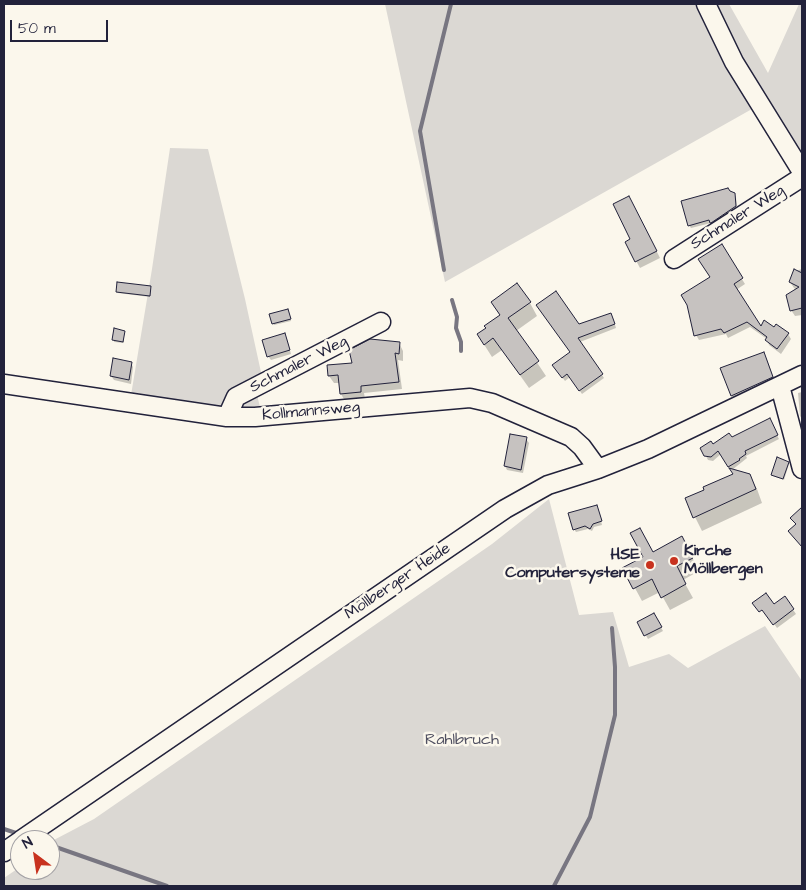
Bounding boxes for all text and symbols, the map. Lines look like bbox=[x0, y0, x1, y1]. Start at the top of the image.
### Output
scale bar bbox=[12, 10, 110, 42]
text: 50 m bbox=[18, 18, 56, 39]
street label: Schmaler Weg bbox=[687, 181, 789, 255]
street label: Schmaler Weg bbox=[247, 332, 351, 398]
street label: Kollmannsweg bbox=[261, 398, 361, 426]
street label: Möllberger Heide bbox=[341, 540, 455, 624]
place label: Kirche Möllbergen bbox=[684, 542, 763, 580]
place label: HSE Computersysteme bbox=[505, 546, 640, 584]
marker: Kirche Möllbergen bbox=[668, 555, 680, 567]
marker: HSE Computersysteme bbox=[644, 559, 656, 571]
park label: Rahlbruch bbox=[425, 731, 499, 751]
north arrow bbox=[10, 830, 60, 880]
text: N bbox=[19, 832, 37, 854]

